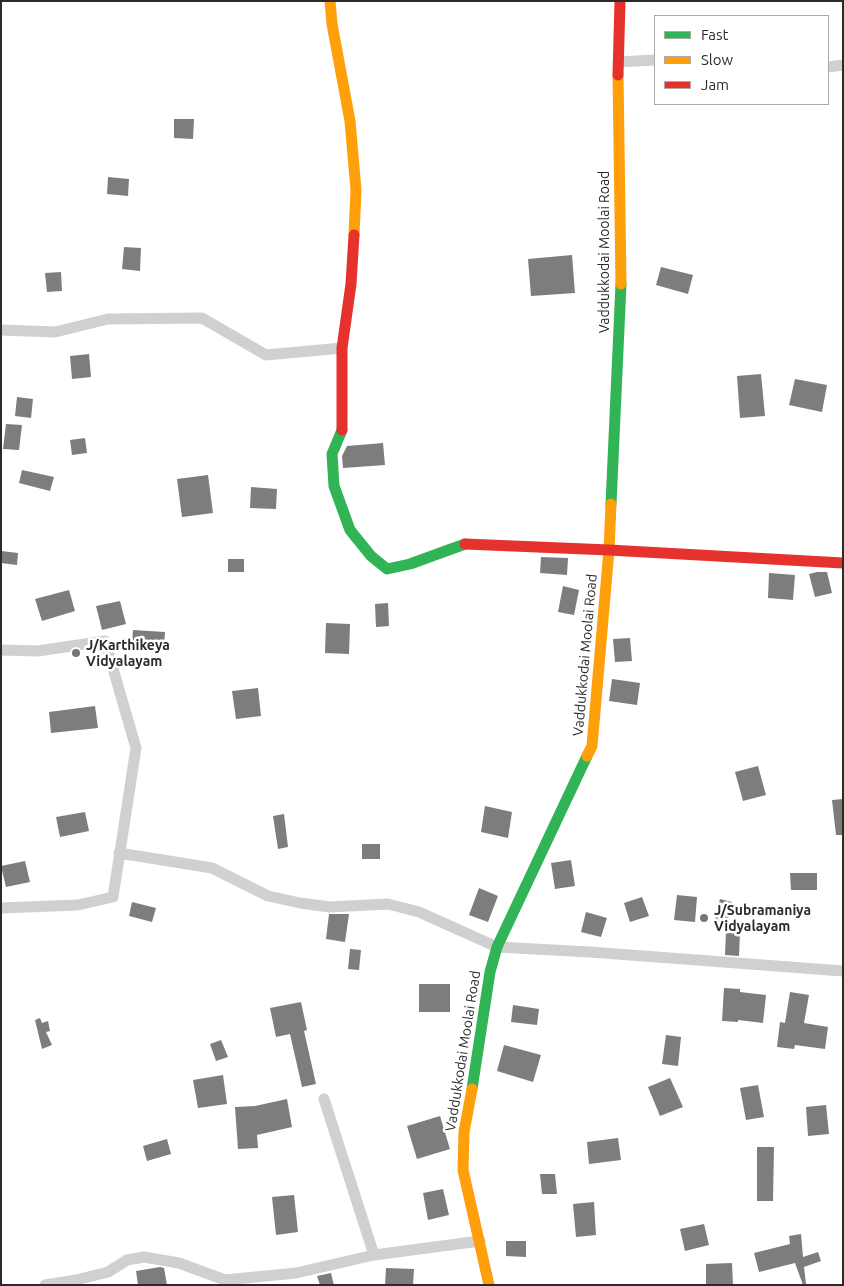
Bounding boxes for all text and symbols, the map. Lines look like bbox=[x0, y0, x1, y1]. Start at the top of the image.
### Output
legend bbox=[654, 15, 829, 105]
text: Fast bbox=[701, 26, 728, 43]
text: Slow bbox=[701, 51, 733, 68]
text: Jam bbox=[701, 76, 729, 93]
street label: Vaddukkodai Moolai Road bbox=[596, 171, 612, 333]
street label: Vaddukkodai Moolai Road bbox=[570, 573, 600, 737]
place label: J/Karthikeya Vidyalayam bbox=[86, 637, 170, 670]
marker: J/Karthikeya Vidyalayam bbox=[70, 647, 82, 659]
place label: J/Subramaniya Vidyalayam bbox=[714, 902, 811, 934]
marker: J/Subramaniya Vidyalayam bbox=[698, 912, 710, 924]
street label: Vaddukkodai Moolai Road bbox=[442, 969, 484, 1133]

